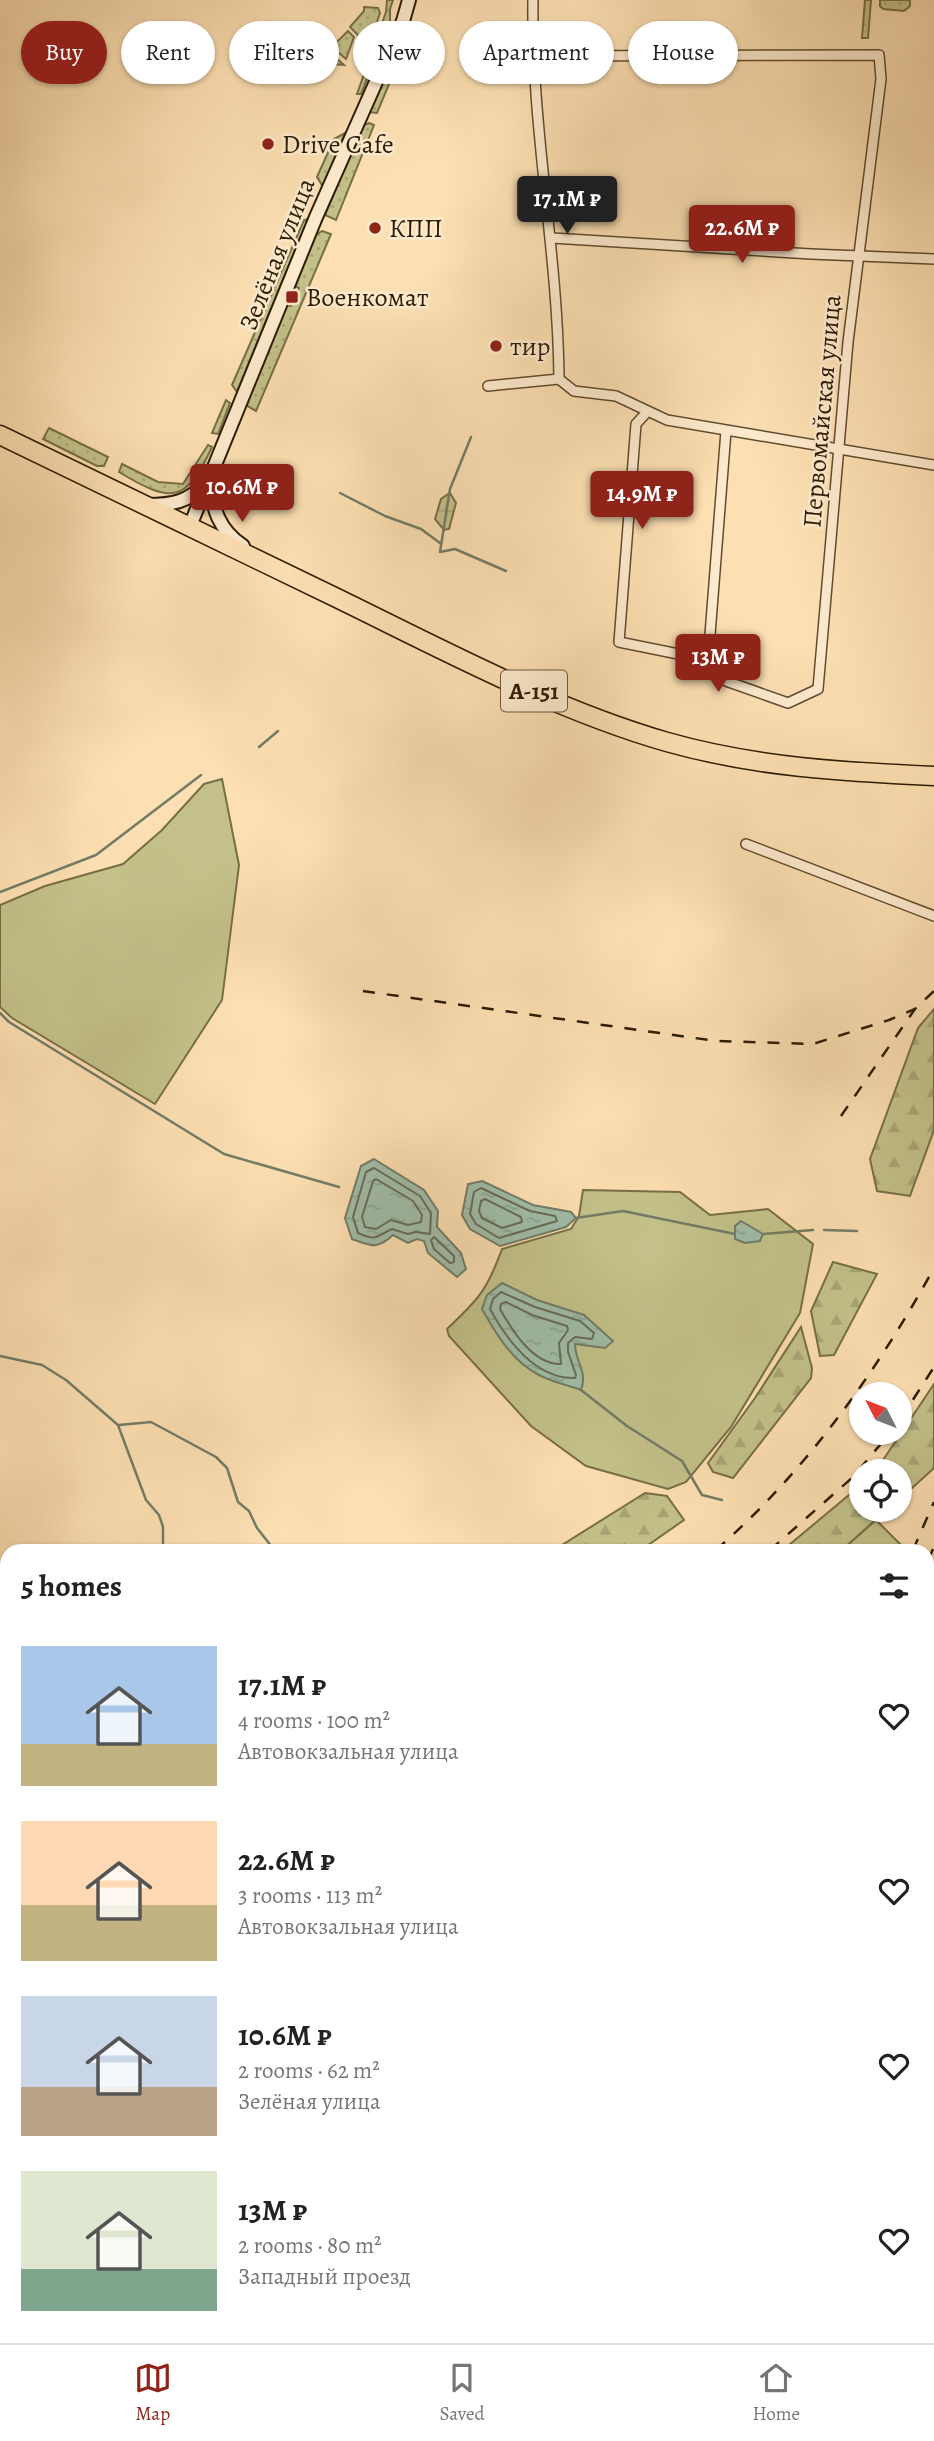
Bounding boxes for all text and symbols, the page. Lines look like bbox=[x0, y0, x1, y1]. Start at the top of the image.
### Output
chip: Buy bbox=[21, 21, 107, 84]
chip: Rent bbox=[121, 21, 215, 84]
chip: Filters bbox=[229, 21, 339, 84]
chip: New bbox=[353, 21, 445, 84]
chip: Apartment bbox=[459, 21, 614, 84]
chip: House bbox=[628, 21, 738, 84]
place label: Drive Cafe bbox=[282, 127, 394, 162]
marker: Drive Cafe bbox=[260, 136, 276, 152]
street label: Зелёная улица bbox=[231, 173, 323, 335]
pin: 17.1M ₽ bbox=[502, 176, 632, 236]
text: 17.1M ₽ bbox=[533, 183, 601, 214]
pin: 22.6M ₽ bbox=[677, 205, 807, 265]
place label: КПП bbox=[389, 211, 443, 246]
text: 22.6M ₽ bbox=[705, 212, 779, 243]
marker: КПП bbox=[367, 220, 383, 236]
place label: Военкомат bbox=[306, 280, 429, 315]
marker: Военкомат bbox=[284, 289, 300, 305]
street label: Первомайская улица bbox=[794, 293, 850, 529]
place label: тир bbox=[510, 329, 550, 364]
marker: тир bbox=[488, 338, 504, 354]
pin: 10.6M ₽ bbox=[177, 464, 307, 524]
text: 10.6M ₽ bbox=[206, 471, 278, 502]
pin: 14.9M ₽ bbox=[577, 472, 707, 531]
text: 14.9M ₽ bbox=[606, 478, 678, 509]
pin: 13M ₽ bbox=[669, 634, 767, 694]
text: 13M ₽ bbox=[691, 641, 745, 672]
road number: А-151 bbox=[501, 670, 567, 712]
north arrow bbox=[849, 1382, 912, 1446]
map controls bbox=[849, 1382, 912, 1522]
button: locate bbox=[849, 1459, 912, 1522]
text: 5 homes bbox=[21, 1566, 122, 1606]
icon: filters bbox=[875, 1567, 913, 1605]
text: 17.1M ₽ bbox=[238, 1665, 326, 1705]
icon: home bbox=[77, 1674, 161, 1758]
icon: heart bbox=[875, 1697, 913, 1735]
text: 4 rooms · 100 m² bbox=[238, 1705, 390, 1736]
text: Автовокзальная улица bbox=[238, 1736, 459, 1767]
text: 22.6M ₽ bbox=[238, 1840, 335, 1880]
icon: home bbox=[77, 1849, 161, 1933]
icon: heart bbox=[875, 1872, 913, 1910]
text: 3 rooms · 113 m² bbox=[238, 1880, 382, 1911]
text: Автовокзальная улица bbox=[238, 1911, 459, 1942]
text: 10.6M ₽ bbox=[238, 2015, 332, 2055]
icon: home bbox=[77, 2024, 161, 2108]
icon: heart bbox=[875, 2047, 913, 2085]
text: 2 rooms · 62 m² bbox=[238, 2055, 380, 2086]
text: Зелёная улица bbox=[238, 2086, 381, 2117]
text: 13M ₽ bbox=[238, 2190, 307, 2230]
icon: home bbox=[77, 2199, 161, 2283]
icon: heart bbox=[875, 2222, 913, 2260]
text: 2 rooms · 80 m² bbox=[238, 2230, 382, 2261]
text: Западный проезд bbox=[238, 2261, 411, 2292]
tab: Map bbox=[134, 2359, 172, 2427]
tab: Saved bbox=[440, 2359, 485, 2427]
tab: Home bbox=[752, 2359, 800, 2427]

